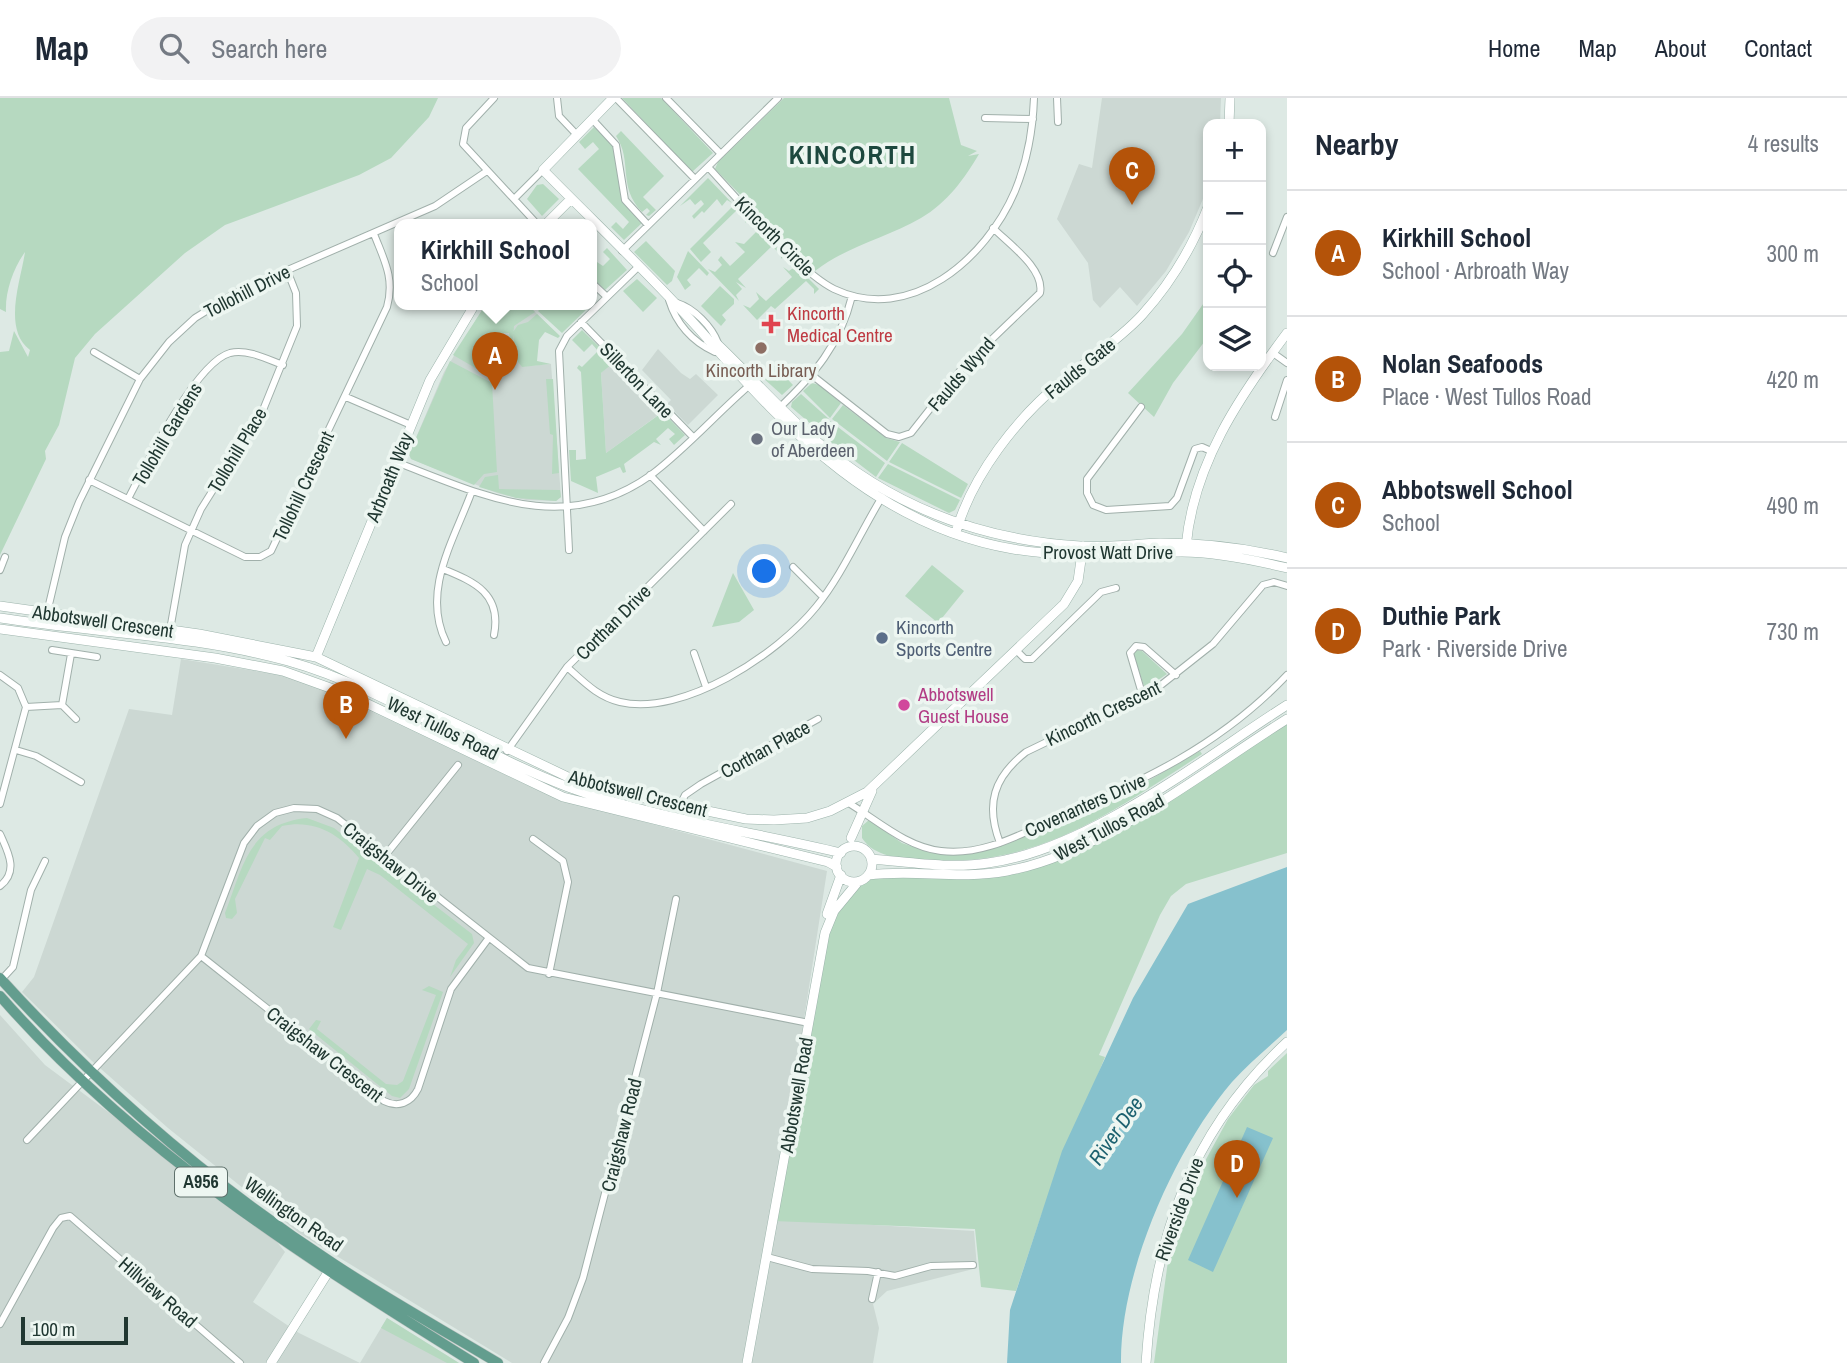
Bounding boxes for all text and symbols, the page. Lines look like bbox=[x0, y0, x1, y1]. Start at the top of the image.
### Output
search box bbox=[131, 17, 621, 80]
text: Map bbox=[35, 26, 89, 70]
icon: search bbox=[155, 29, 193, 67]
text: Search here bbox=[211, 31, 327, 66]
text: Home bbox=[1488, 32, 1540, 64]
text: Map bbox=[1578, 32, 1617, 64]
text: About bbox=[1655, 32, 1706, 64]
text: Contact bbox=[1744, 32, 1812, 64]
map controls bbox=[1203, 119, 1266, 371]
button: + bbox=[1203, 119, 1266, 182]
text: Nearby bbox=[1315, 124, 1398, 164]
text: 4 results bbox=[1748, 128, 1819, 159]
district label: KINCORTH bbox=[789, 137, 917, 172]
pin: C bbox=[1109, 147, 1155, 205]
button: − bbox=[1203, 182, 1266, 245]
street label: Kincorth Circle bbox=[729, 190, 821, 282]
popup bbox=[394, 219, 597, 310]
text: Kirkhill School bbox=[1382, 220, 1531, 255]
text: Kirkhill School bbox=[421, 232, 570, 267]
text: A bbox=[1331, 238, 1345, 269]
text: 300 m bbox=[1767, 238, 1819, 269]
button: locate bbox=[1203, 245, 1266, 308]
text: School · Arbroath Way bbox=[1382, 255, 1569, 286]
street label: Tollohill Drive bbox=[199, 258, 295, 324]
text: School bbox=[421, 267, 479, 298]
place label: Kincorth Medical Centre bbox=[787, 300, 893, 348]
button: layers bbox=[1203, 308, 1266, 371]
marker: Kincorth Medical Centre bbox=[761, 314, 781, 334]
street label: Faulds Wynd bbox=[922, 331, 1000, 417]
street label: Faulds Gate bbox=[1039, 331, 1121, 405]
pin: A bbox=[472, 332, 518, 390]
street label: Sillerton Lane bbox=[594, 336, 680, 424]
marker: Kincorth Library bbox=[753, 340, 769, 356]
text: Nolan Seafoods bbox=[1382, 346, 1543, 381]
place label: Kincorth Library bbox=[706, 357, 817, 383]
text: B bbox=[1331, 364, 1345, 395]
text: 420 m bbox=[1767, 364, 1819, 395]
street label: Tollohill Gardens bbox=[126, 377, 208, 490]
text: Place · West Tullos Road bbox=[1382, 381, 1591, 412]
street label: Tollohill Place bbox=[201, 402, 273, 498]
place label: Our Lady of Aberdeen bbox=[771, 415, 855, 463]
street label: Tollohill Crescent bbox=[266, 426, 340, 545]
street label: Arbroath Way bbox=[359, 428, 419, 527]
marker: Our Lady of Aberdeen bbox=[749, 431, 765, 447]
text: Abbotswell School bbox=[1382, 472, 1573, 507]
text: C bbox=[1331, 490, 1345, 521]
text: 490 m bbox=[1767, 490, 1819, 521]
text: School bbox=[1382, 507, 1440, 538]
street label: Provost Watt Drive bbox=[1043, 539, 1173, 565]
your location bbox=[747, 554, 781, 588]
street label: Corthan Drive bbox=[570, 579, 656, 665]
street label: Abbotswell Crescent bbox=[30, 598, 176, 644]
text: Duthie Park bbox=[1382, 598, 1500, 633]
place label: Kincorth Sports Centre bbox=[896, 614, 992, 662]
text: D bbox=[1331, 616, 1345, 647]
text: 730 m bbox=[1767, 616, 1819, 647]
marker: Kincorth Sports Centre bbox=[874, 630, 890, 646]
text: Park · Riverside Drive bbox=[1382, 633, 1568, 664]
street label: Kincorth Crescent bbox=[1041, 674, 1165, 752]
pin: B bbox=[323, 681, 369, 739]
place label: Abbotswell Guest House bbox=[917, 681, 1009, 729]
street label: West Tullos Road bbox=[383, 690, 503, 766]
marker: Abbotswell Guest House bbox=[896, 697, 912, 713]
street label: Corthan Place bbox=[716, 714, 814, 784]
street label: Abbotswell Crescent bbox=[565, 763, 711, 823]
street label: Covenanters Drive bbox=[1020, 767, 1150, 843]
street label: West Tullos Road bbox=[1049, 787, 1169, 867]
street label: Craigshaw Drive bbox=[338, 815, 444, 909]
street label: Craigshaw Crescent bbox=[261, 1000, 389, 1108]
street label: Abbotswell Road bbox=[773, 1035, 819, 1156]
street label: Craigshaw Road bbox=[594, 1076, 648, 1194]
water label: River Dee bbox=[1081, 1091, 1150, 1171]
pin: D bbox=[1214, 1140, 1260, 1198]
street label: Riverside Drive bbox=[1148, 1154, 1210, 1264]
road number: A956 bbox=[175, 1168, 227, 1196]
street label: Wellington Road bbox=[239, 1170, 349, 1258]
street label: Hillview Road bbox=[113, 1251, 203, 1333]
scale bar bbox=[21, 1314, 128, 1346]
text: 100 m bbox=[32, 1316, 75, 1342]

